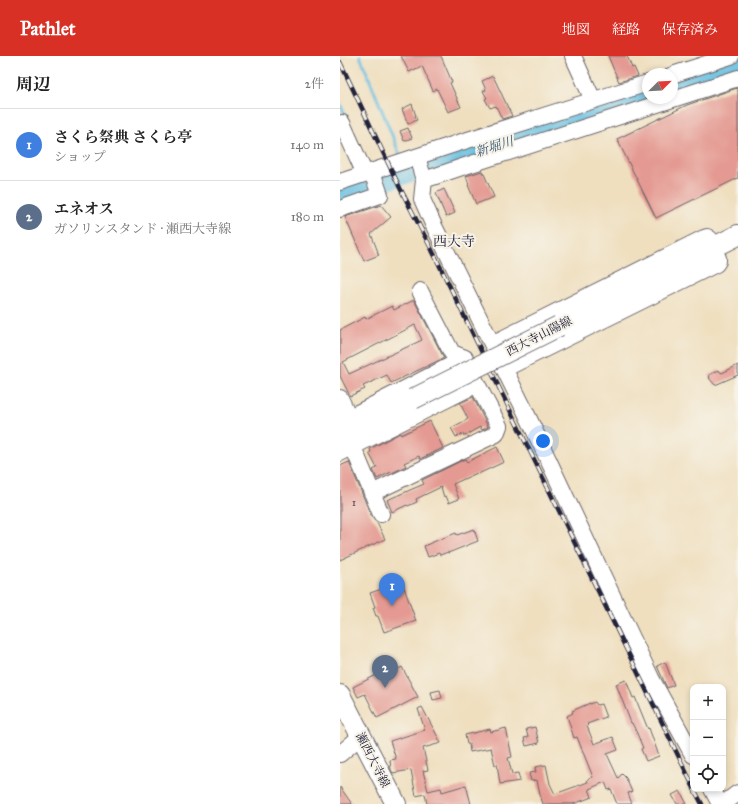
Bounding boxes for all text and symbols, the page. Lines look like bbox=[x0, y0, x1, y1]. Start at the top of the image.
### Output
text: Pathlet bbox=[20, 17, 76, 40]
text: 地図 bbox=[562, 21, 590, 38]
text: 経路 bbox=[612, 21, 640, 38]
text: 保存済み bbox=[662, 21, 718, 38]
north arrow bbox=[642, 68, 678, 104]
text: 周辺 bbox=[16, 74, 50, 95]
text: 2件 bbox=[305, 76, 324, 92]
text: さくら祭典 さくら亭 bbox=[54, 128, 192, 146]
water label: 新堀川 bbox=[473, 133, 517, 161]
text: 1 bbox=[26, 137, 32, 153]
text: 140 m bbox=[290, 137, 324, 153]
text: ショップ bbox=[54, 149, 106, 165]
text: エネオス bbox=[54, 200, 114, 218]
text: 2 bbox=[26, 209, 32, 225]
text: 180 m bbox=[291, 209, 324, 225]
text: ガソリンスタンド · 瀬西大寺線 bbox=[54, 221, 231, 237]
district label: 西大寺 bbox=[433, 233, 475, 250]
street label: 西大寺山陽線 bbox=[504, 313, 574, 359]
your location bbox=[533, 431, 553, 451]
house number: 1 bbox=[352, 497, 356, 509]
pin: 1 bbox=[379, 573, 405, 606]
pin: 2 bbox=[372, 655, 398, 688]
map controls bbox=[690, 684, 726, 792]
button: + bbox=[690, 684, 726, 720]
button: − bbox=[690, 720, 726, 756]
street label: 瀬西大寺線 bbox=[353, 730, 393, 790]
button: locate bbox=[690, 756, 726, 792]

